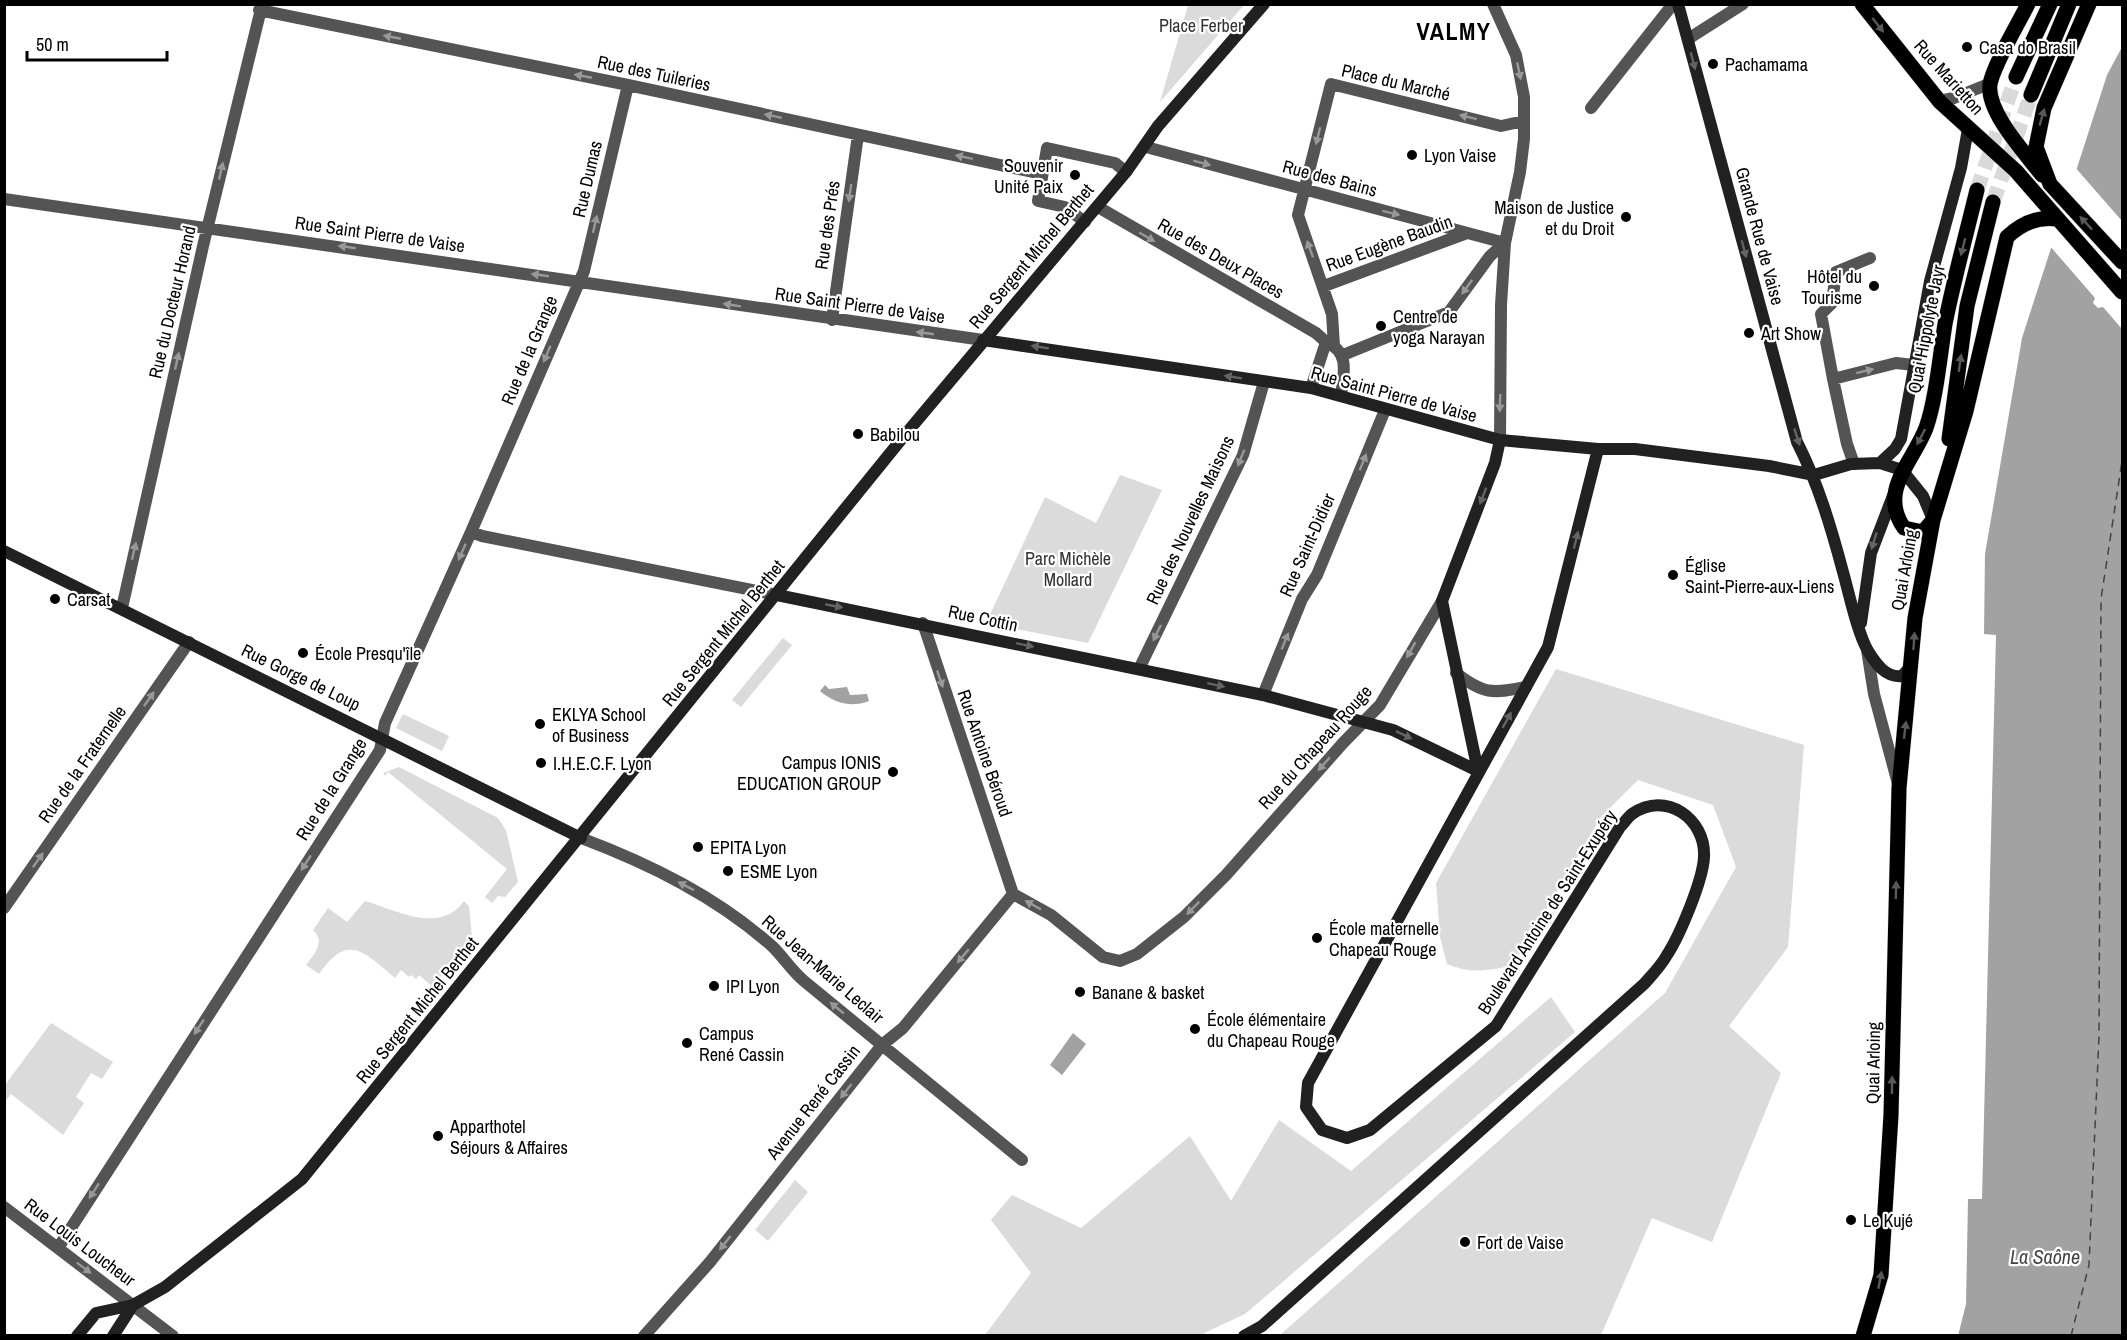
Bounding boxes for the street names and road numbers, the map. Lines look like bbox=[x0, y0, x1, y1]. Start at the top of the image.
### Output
street label: Rue Marietton bbox=[1908, 34, 1990, 120]
street label: Rue des Tuileries bbox=[595, 49, 713, 97]
street label: Place du Marché bbox=[1339, 57, 1453, 107]
street label: Rue Dumas bbox=[566, 138, 608, 220]
street label: Rue des Bains bbox=[1280, 153, 1380, 203]
street label: Grande Rue de Vaise bbox=[1730, 164, 1790, 308]
street label: Rue Sergent Michel Berthet bbox=[963, 178, 1099, 334]
street label: Rue des Prés bbox=[808, 179, 846, 271]
street label: Rue Eugène Baudin bbox=[1322, 209, 1456, 277]
street label: Rue Saint Pierre de Vaise bbox=[293, 210, 467, 258]
street label: Rue des Deux Places bbox=[1153, 212, 1289, 304]
street label: Rue du Docteur Horand bbox=[142, 223, 202, 381]
street label: Quai Hippolyte Jayr bbox=[1901, 263, 1951, 395]
street label: Rue Saint Pierre de Vaise bbox=[773, 281, 947, 329]
street label: Rue de la Grange bbox=[495, 291, 563, 409]
street label: Rue Saint Pierre de Vaise bbox=[1308, 360, 1480, 428]
street label: Rue des Nouvelles Maisons bbox=[1140, 431, 1240, 609]
street label: Rue Saint-Didier bbox=[1273, 489, 1341, 601]
street label: Quai Arloing bbox=[1885, 527, 1924, 613]
street label: Rue Sergent Michel Berthet bbox=[656, 554, 790, 712]
street label: Rue Cottin bbox=[946, 598, 1020, 638]
street label: Rue Gorge de Loup bbox=[237, 637, 365, 717]
street label: Rue du Chapeau Rouge bbox=[1252, 679, 1378, 815]
street label: Rue Antoine Béroud bbox=[952, 686, 1018, 820]
street label: Rue de la Fraternelle bbox=[32, 700, 132, 828]
street label: Rue de la Grange bbox=[290, 733, 372, 845]
street label: Boulevard Antoine de Saint-Exupéry bbox=[1471, 805, 1623, 1019]
street label: Rue Jean-Marie Leclair bbox=[757, 909, 889, 1029]
street label: Rue Sergent Michel Berthet bbox=[350, 931, 484, 1089]
street label: Quai Arloing bbox=[1860, 1021, 1886, 1104]
street label: Avenue René Cassin bbox=[760, 1039, 866, 1165]
street label: Rue Louis Loucheur bbox=[19, 1192, 141, 1292]

